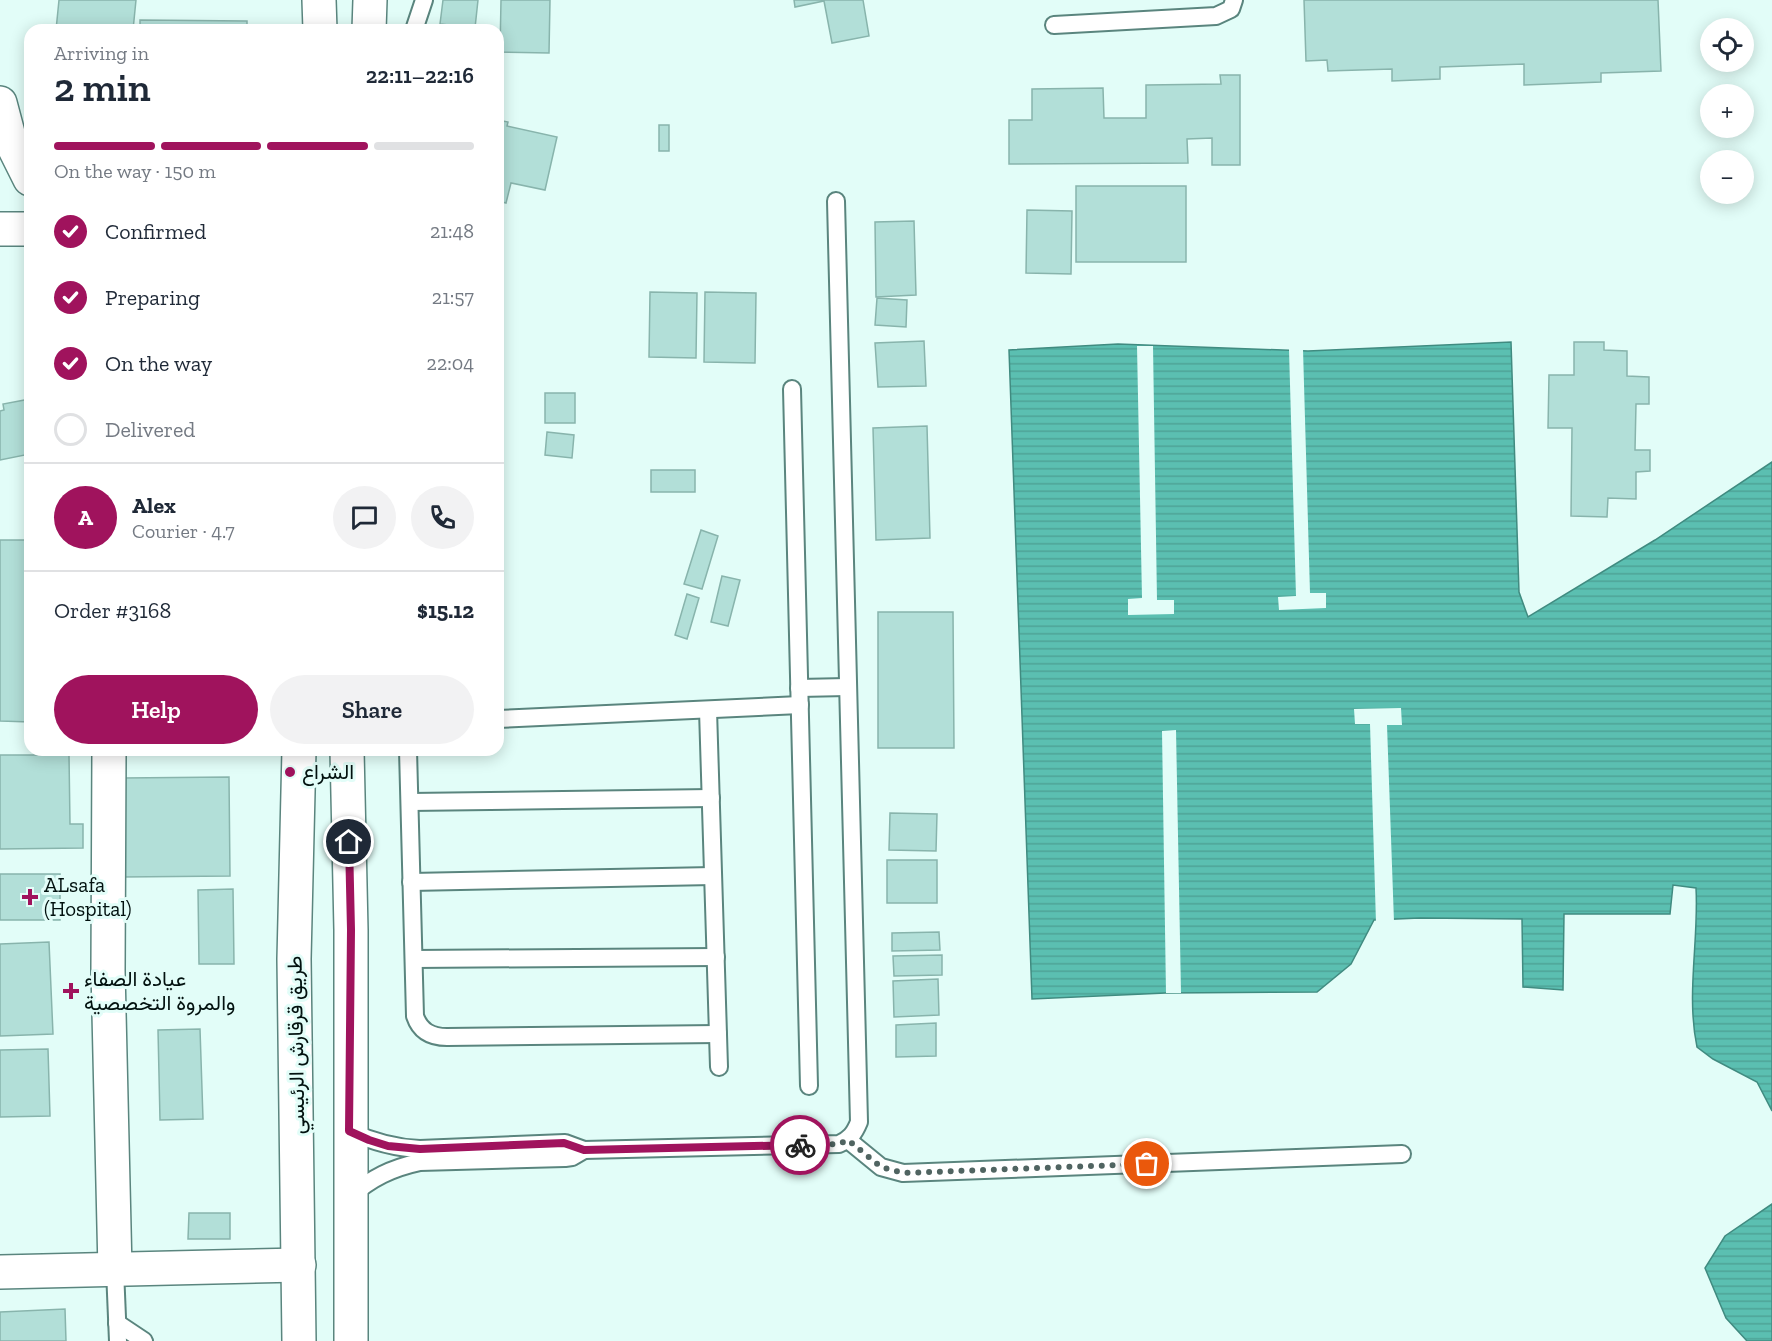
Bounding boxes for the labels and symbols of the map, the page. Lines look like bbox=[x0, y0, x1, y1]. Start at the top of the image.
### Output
place label: الشراع bbox=[302, 759, 354, 786]
marker: الشراع bbox=[283, 765, 297, 779]
pin bbox=[323, 816, 374, 867]
place label: ALsafa (Hospital) bbox=[44, 872, 132, 921]
marker: ALsafa (Hospital) bbox=[21, 888, 39, 906]
street label: طريق قرقارش الرئيسي bbox=[281, 955, 315, 1135]
place label: عيادة الصفاء والمروة التخصصية bbox=[84, 966, 235, 1016]
marker: عيادة الصفاء والمروة التخصصية bbox=[62, 982, 80, 1000]
courier bbox=[770, 1115, 830, 1175]
pin bbox=[1121, 1138, 1172, 1189]

